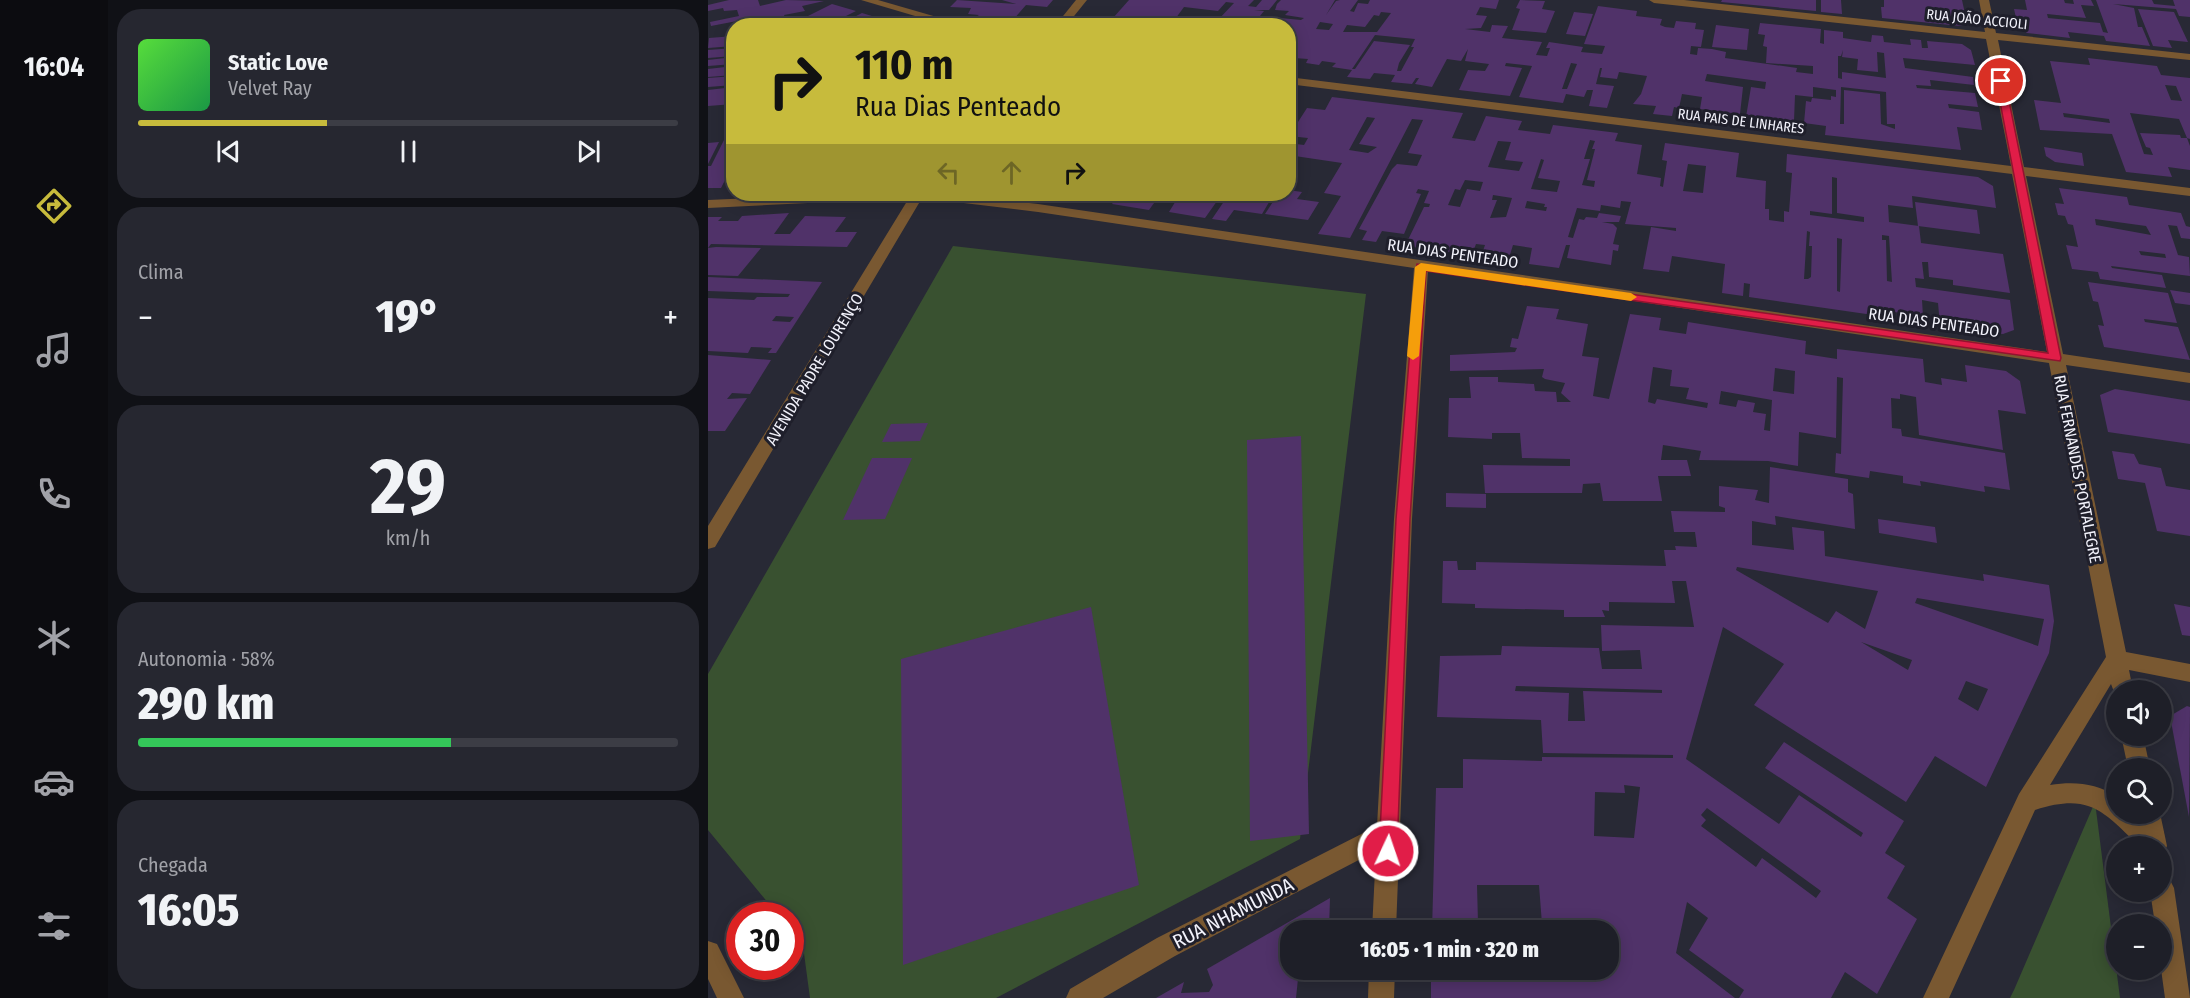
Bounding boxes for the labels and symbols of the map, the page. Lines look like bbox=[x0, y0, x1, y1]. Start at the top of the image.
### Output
street label: RUA JOÃO ACCIOLI bbox=[1926, 6, 2028, 33]
pin bbox=[1975, 55, 2026, 106]
street label: RUA PAIS DE LINHARES bbox=[1677, 105, 1805, 138]
street label: RUA DIAS PENTEADO bbox=[1386, 235, 1520, 272]
street label: AVENIDA PADRE LOURENÇO bbox=[762, 290, 868, 449]
street label: RUA DIAS PENTEADO bbox=[1867, 304, 2001, 341]
street label: RUA FERNANDES PORTALEGRE bbox=[2050, 373, 2105, 565]
position arrow bbox=[1356, 819, 1420, 883]
street label: RUA NHAMUNDA bbox=[1169, 872, 1298, 954]
speed limit sign: 30 bbox=[726, 902, 804, 980]

